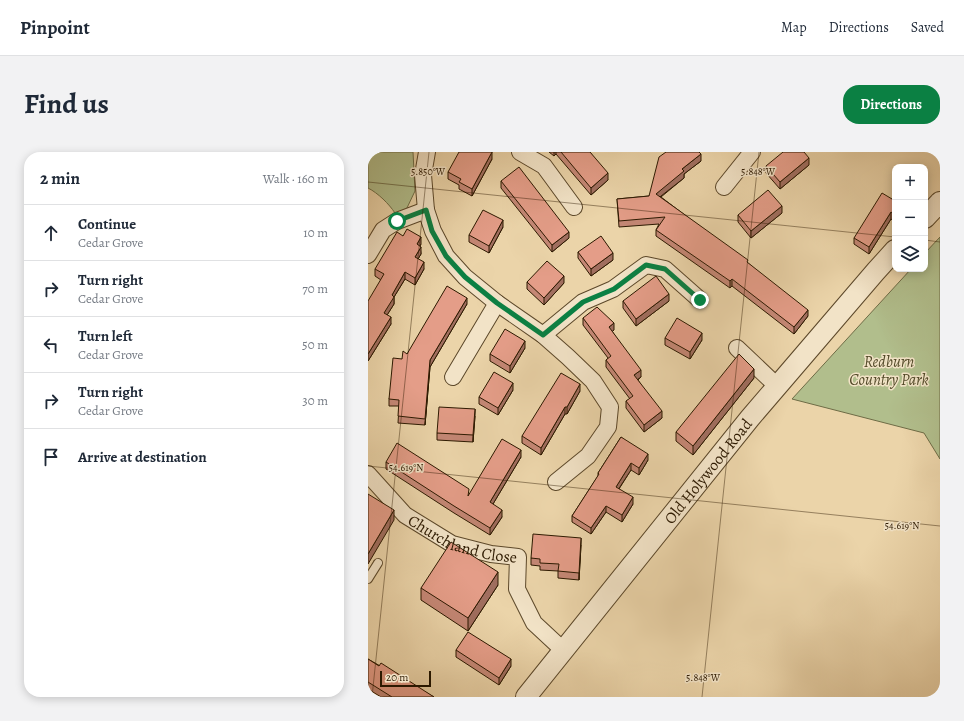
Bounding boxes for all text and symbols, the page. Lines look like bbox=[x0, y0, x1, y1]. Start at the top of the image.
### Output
text: Pinpoint bbox=[20, 15, 90, 41]
text: Map bbox=[781, 18, 807, 37]
text: Directions bbox=[829, 18, 889, 37]
text: Saved bbox=[911, 18, 944, 37]
text: Find us bbox=[24, 85, 109, 123]
button: Directions bbox=[843, 85, 940, 124]
map controls bbox=[892, 164, 928, 272]
button: + bbox=[892, 164, 928, 200]
text: 5.850°W bbox=[411, 165, 446, 178]
text: 5.848°W bbox=[741, 165, 776, 178]
text: 2 min bbox=[40, 167, 80, 190]
text: Walk · 160 m bbox=[263, 170, 328, 187]
button: − bbox=[892, 200, 928, 236]
route start bbox=[388, 212, 406, 230]
text: Continue bbox=[78, 214, 136, 234]
icon: ahead bbox=[40, 222, 62, 244]
text: 10 m bbox=[303, 224, 328, 241]
text: Cedar Grove bbox=[78, 234, 143, 251]
button: layers bbox=[892, 236, 928, 272]
text: Turn right bbox=[78, 270, 143, 290]
icon: right bbox=[40, 278, 62, 300]
text: 70 m bbox=[302, 280, 328, 297]
text: Cedar Grove bbox=[78, 290, 143, 307]
route end bbox=[691, 291, 709, 309]
text: Turn left bbox=[78, 326, 133, 346]
icon: left bbox=[40, 334, 62, 356]
text: 50 m bbox=[302, 336, 328, 353]
text: Cedar Grove bbox=[78, 346, 143, 363]
park label: Redburn Country Park bbox=[849, 351, 929, 391]
text: Turn right bbox=[78, 382, 143, 402]
icon: right bbox=[40, 390, 62, 412]
text: 30 m bbox=[302, 392, 328, 409]
text: Cedar Grove bbox=[78, 402, 143, 419]
street label: Old Holywood Road bbox=[659, 414, 758, 529]
icon: arrive bbox=[40, 446, 62, 468]
text: Arrive at destination bbox=[78, 447, 207, 467]
text: 54.619°N bbox=[389, 461, 423, 474]
street label: Churchland Close bbox=[404, 510, 518, 569]
text: 54.619°N bbox=[885, 519, 919, 532]
scale bar bbox=[380, 669, 431, 688]
text: 20 m bbox=[386, 670, 408, 685]
text: 5.848°W bbox=[686, 671, 721, 684]

